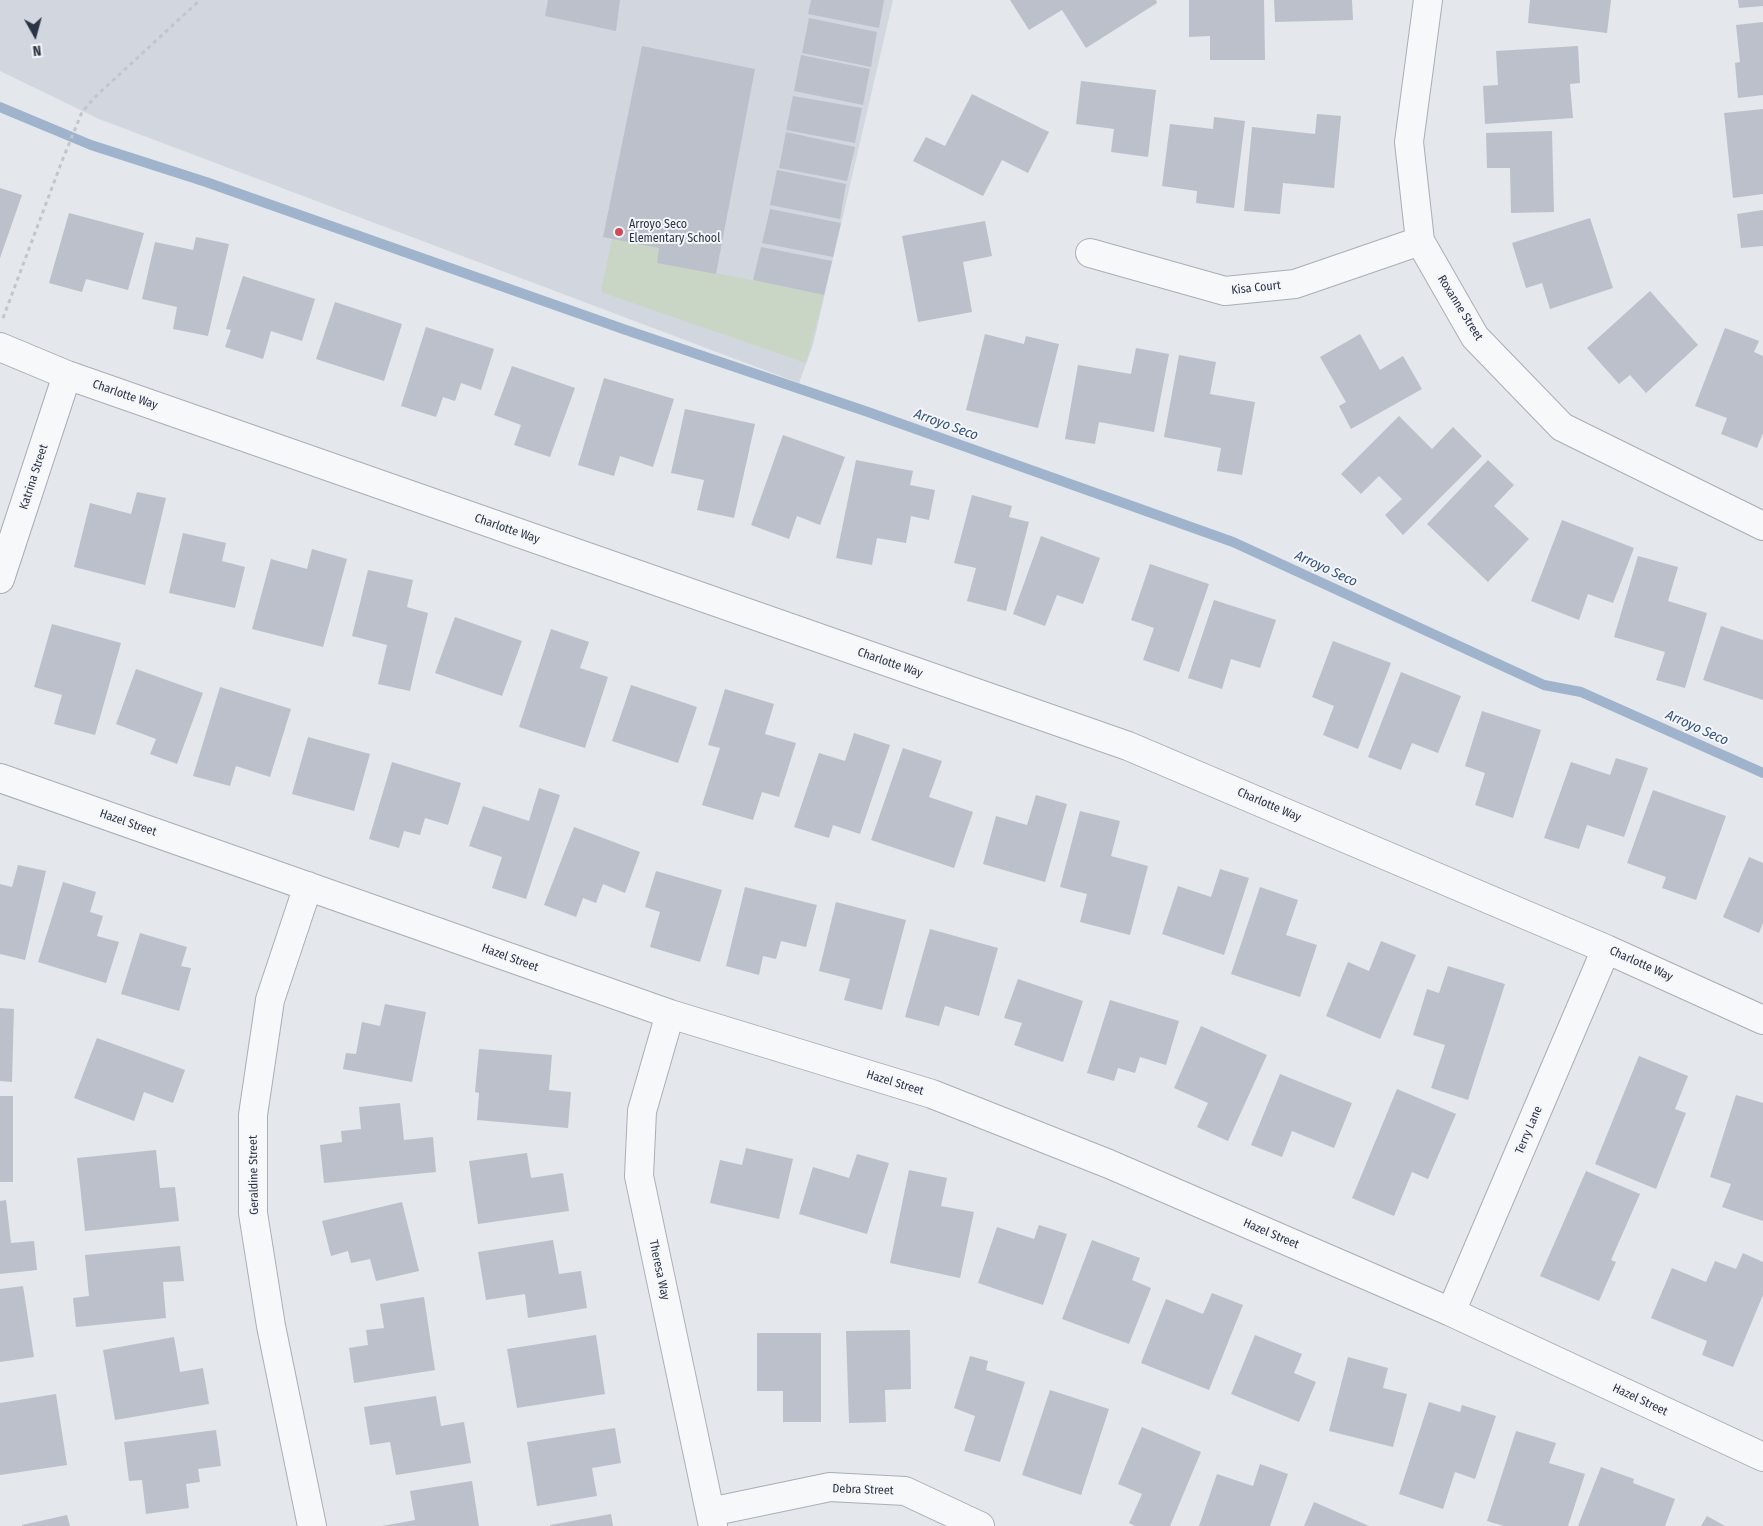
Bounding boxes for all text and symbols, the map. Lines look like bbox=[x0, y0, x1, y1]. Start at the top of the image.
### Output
north arrow bbox=[10, 10, 60, 60]
text: N bbox=[32, 41, 42, 59]
place label: Arroyo Seco Elementary School bbox=[629, 218, 720, 246]
marker: Arroyo Seco Elementary School bbox=[613, 226, 625, 238]
street label: Roxanne Street bbox=[1434, 273, 1486, 343]
street label: Kisa Court bbox=[1231, 278, 1281, 298]
street label: Charlotte Way bbox=[91, 377, 159, 413]
water label: Arroyo Seco bbox=[912, 406, 980, 444]
street label: Katrina Street bbox=[17, 443, 51, 511]
street label: Charlotte Way bbox=[473, 511, 541, 547]
water label: Arroyo Seco bbox=[1292, 547, 1360, 591]
street label: Charlotte Way bbox=[856, 645, 924, 681]
water label: Arroyo Seco bbox=[1663, 707, 1731, 749]
street label: Charlotte Way bbox=[1235, 785, 1303, 825]
street label: Hazel Street bbox=[98, 807, 158, 839]
street label: Hazel Street bbox=[480, 941, 540, 975]
street label: Charlotte Way bbox=[1607, 944, 1675, 984]
street label: Hazel Street bbox=[865, 1067, 925, 1099]
street label: Terry Lane bbox=[1512, 1104, 1546, 1156]
street label: Geraldine Street bbox=[246, 1135, 262, 1215]
street label: Hazel Street bbox=[1241, 1216, 1301, 1252]
street label: Theresa Way bbox=[646, 1239, 672, 1301]
street label: Hazel Street bbox=[1610, 1381, 1670, 1419]
street label: Debra Street bbox=[832, 1482, 894, 1498]

